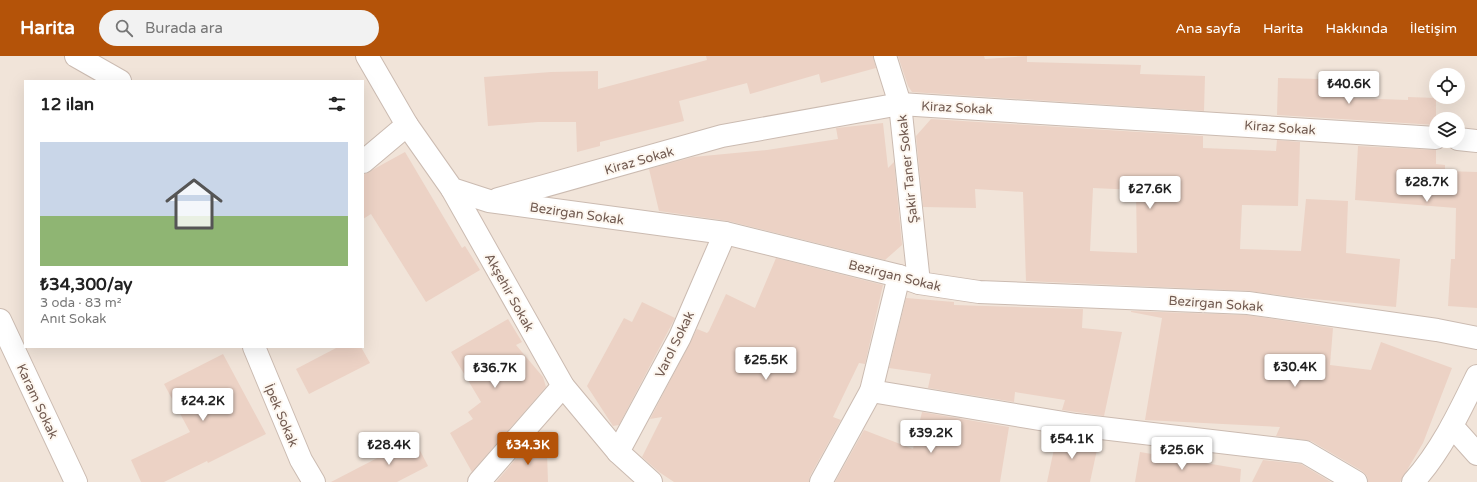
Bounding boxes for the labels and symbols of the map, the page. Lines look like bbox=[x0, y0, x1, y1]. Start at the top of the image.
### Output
pin: ₺40.6K bbox=[1316, 71, 1382, 105]
street label: Kiraz Sokak bbox=[921, 98, 993, 118]
street label: Şakir Taner Sokak bbox=[894, 114, 922, 224]
street label: Kiraz Sokak bbox=[1244, 118, 1316, 138]
street label: Kiraz Sokak bbox=[603, 143, 676, 178]
pin: ₺28.7K bbox=[1394, 169, 1460, 203]
pin: ₺27.6K bbox=[1117, 176, 1183, 210]
street label: Bezirgan Sokak bbox=[529, 199, 625, 229]
street label: Akşehir Sokak bbox=[481, 251, 537, 334]
street label: Bezirgan Sokak bbox=[847, 257, 943, 295]
street label: Bezirgan Sokak bbox=[1168, 293, 1264, 315]
street label: Varol Sokak bbox=[652, 308, 698, 380]
pin: ₺25.5K bbox=[733, 347, 799, 381]
pin: ₺30.4K bbox=[1262, 354, 1328, 388]
pin: ₺36.7K bbox=[462, 355, 528, 389]
street label: Karam Sokak bbox=[13, 361, 61, 441]
street label: İpek Sokak bbox=[261, 381, 302, 449]
pin: ₺24.2K bbox=[170, 388, 236, 422]
pin: ₺39.2K bbox=[898, 420, 964, 454]
pin: ₺54.1K bbox=[1039, 426, 1105, 460]
pin: ₺28.4K bbox=[356, 432, 422, 466]
pin: ₺34.3K bbox=[495, 432, 561, 466]
pin: ₺25.6K bbox=[1149, 437, 1215, 471]

